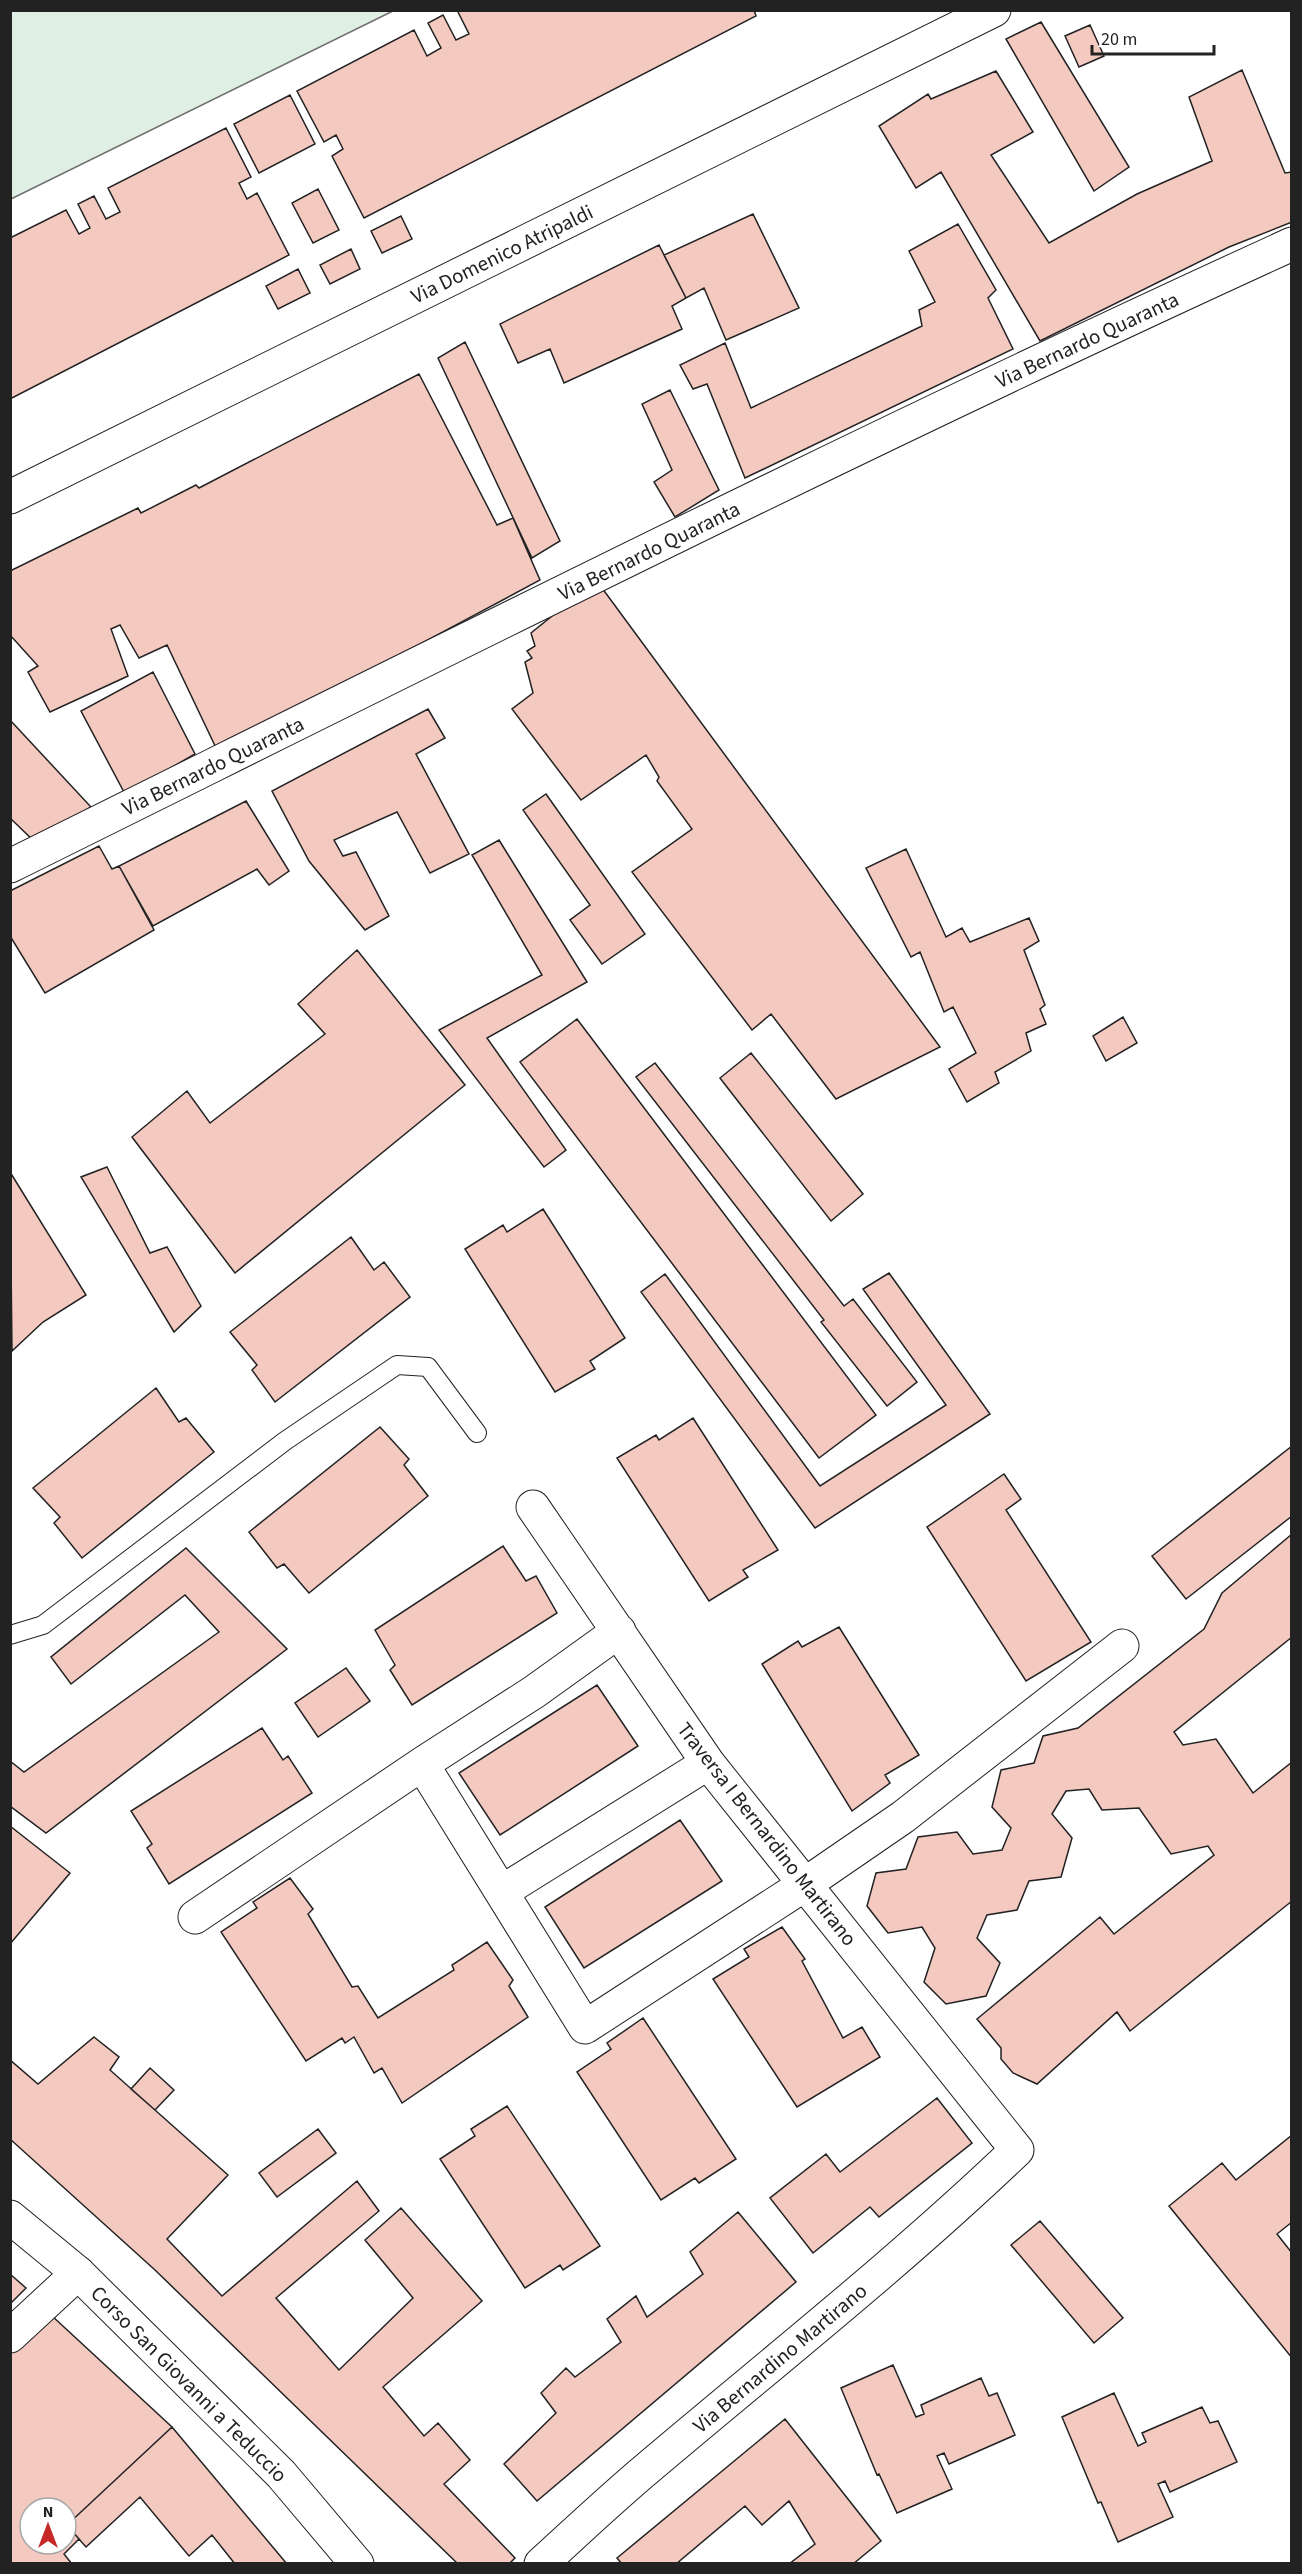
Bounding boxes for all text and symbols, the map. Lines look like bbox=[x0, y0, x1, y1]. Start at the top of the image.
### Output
scale bar bbox=[1092, 18, 1214, 56]
text: 20 m bbox=[1101, 27, 1137, 52]
street label: Via Domenico Atripaldi bbox=[406, 197, 598, 311]
street label: Via Bernardo Quaranta bbox=[990, 284, 1184, 396]
street label: Via Bernardo Quaranta bbox=[553, 494, 745, 608]
street label: Via Bernardo Quaranta bbox=[117, 709, 309, 823]
street label: Traversa I Bernardino Martirano bbox=[670, 1716, 864, 1952]
street label: Via Bernardino Martirano bbox=[686, 2276, 874, 2440]
street label: Corso San Giovanni a Teduccio bbox=[84, 2279, 294, 2489]
north arrow bbox=[18, 2496, 78, 2556]
text: N bbox=[43, 2501, 53, 2523]

